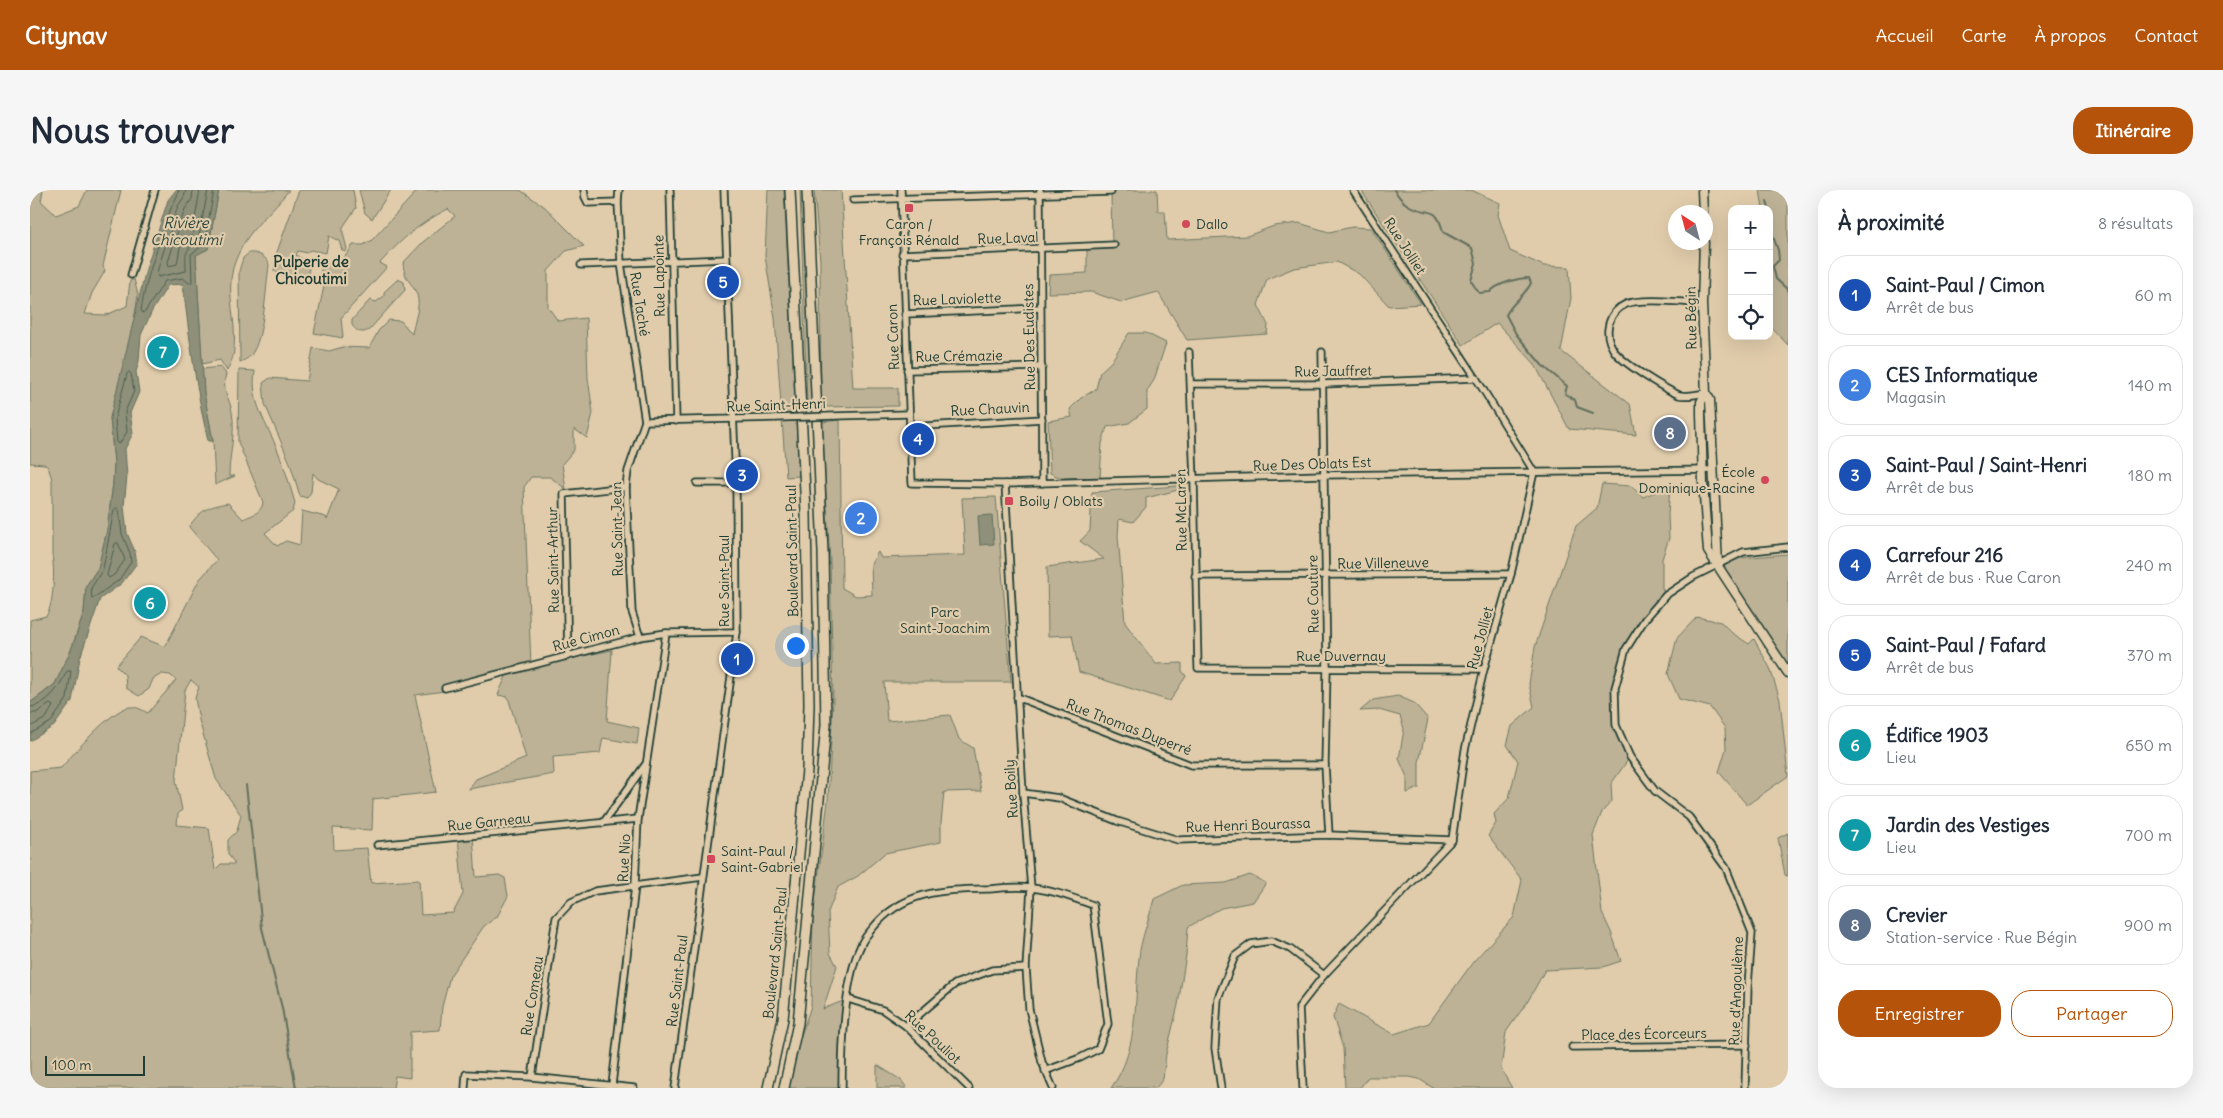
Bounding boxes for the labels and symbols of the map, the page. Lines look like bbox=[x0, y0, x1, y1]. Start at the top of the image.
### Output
marker: Caron / François Rénald bbox=[903, 202, 915, 214]
north arrow bbox=[1668, 205, 1713, 250]
water label: Rivière Chicoutimi bbox=[150, 213, 223, 249]
street label: Rue Jolliet bbox=[1380, 214, 1430, 278]
place label: Caron / François Rénald bbox=[859, 215, 959, 249]
place label: Dallo bbox=[1196, 215, 1228, 233]
marker: Dallo bbox=[1180, 218, 1192, 230]
street label: Rue Laval bbox=[977, 228, 1039, 248]
street label: Rue Lapointe bbox=[649, 235, 669, 317]
district label: Pulperie de Chicoutimi bbox=[273, 252, 349, 288]
pin: 5 bbox=[707, 263, 739, 301]
street label: Rue Taché bbox=[626, 271, 654, 337]
street label: Rue Des Eudistes bbox=[1019, 283, 1039, 391]
street label: Rue Bégin bbox=[1681, 286, 1701, 350]
street label: Rue Laviolette bbox=[912, 288, 1002, 310]
street label: Rue Caron bbox=[883, 303, 903, 371]
pin: 7 bbox=[147, 333, 179, 371]
street label: Rue Crémazie bbox=[915, 346, 1003, 366]
street label: Rue Jauffret bbox=[1294, 361, 1372, 381]
street label: Rue Saint-Henri bbox=[726, 394, 826, 416]
street label: Rue Chauvin bbox=[950, 398, 1030, 420]
pin: 8 bbox=[1654, 414, 1686, 452]
pin: 4 bbox=[902, 420, 934, 458]
street label: Rue Des Oblats Est bbox=[1253, 453, 1372, 475]
pin: 3 bbox=[726, 456, 758, 494]
place label: École Dominique-Racine bbox=[1638, 463, 1755, 497]
street label: Rue McLaren bbox=[1171, 469, 1191, 551]
marker: École Dominique-Racine bbox=[1759, 474, 1771, 486]
street label: Rue Saint-Jean bbox=[607, 481, 627, 577]
street label: Boulevard Saint-Paul bbox=[782, 485, 802, 617]
place label: Boily / Oblats bbox=[1019, 492, 1103, 510]
marker: Boily / Oblats bbox=[1003, 495, 1015, 507]
pin: 2 bbox=[845, 499, 877, 537]
street label: Rue Saint-Arthur bbox=[543, 506, 563, 613]
street label: Rue Saint-Paul bbox=[715, 535, 733, 627]
street label: Rue Villeneuve bbox=[1337, 553, 1429, 573]
street label: Rue Couture bbox=[1303, 555, 1323, 633]
pin: 6 bbox=[134, 584, 166, 622]
park label: Parc Saint-Joachim bbox=[900, 603, 990, 637]
street label: Rue Jolliet bbox=[1463, 604, 1497, 671]
street label: Rue Cimon bbox=[551, 620, 621, 656]
your location bbox=[783, 633, 809, 659]
pin: 1 bbox=[721, 640, 753, 678]
street label: Rue Duvernay bbox=[1296, 647, 1386, 665]
street label: Rue Thomas Duperré bbox=[1064, 695, 1194, 759]
street label: Rue Boily bbox=[1000, 759, 1022, 819]
street label: Rue Garneau bbox=[447, 809, 531, 835]
street label: Rue Henri Bourassa bbox=[1185, 814, 1311, 836]
street label: Rue Nio bbox=[614, 833, 634, 883]
place label: Saint-Paul / Saint-Gabriel bbox=[721, 842, 804, 876]
marker: Saint-Paul / Saint-Gabriel bbox=[705, 853, 717, 865]
street label: Boulevard Saint-Paul bbox=[759, 886, 791, 1020]
street label: Rue Saint-Paul bbox=[662, 934, 692, 1028]
street label: Rue d'Angoulème bbox=[1725, 936, 1747, 1046]
street label: Rue Comeau bbox=[517, 955, 547, 1037]
street label: Rue Pouliot bbox=[901, 1006, 965, 1068]
street label: Place des Écorceurs bbox=[1581, 1024, 1707, 1044]
scale bar bbox=[45, 1053, 145, 1076]

